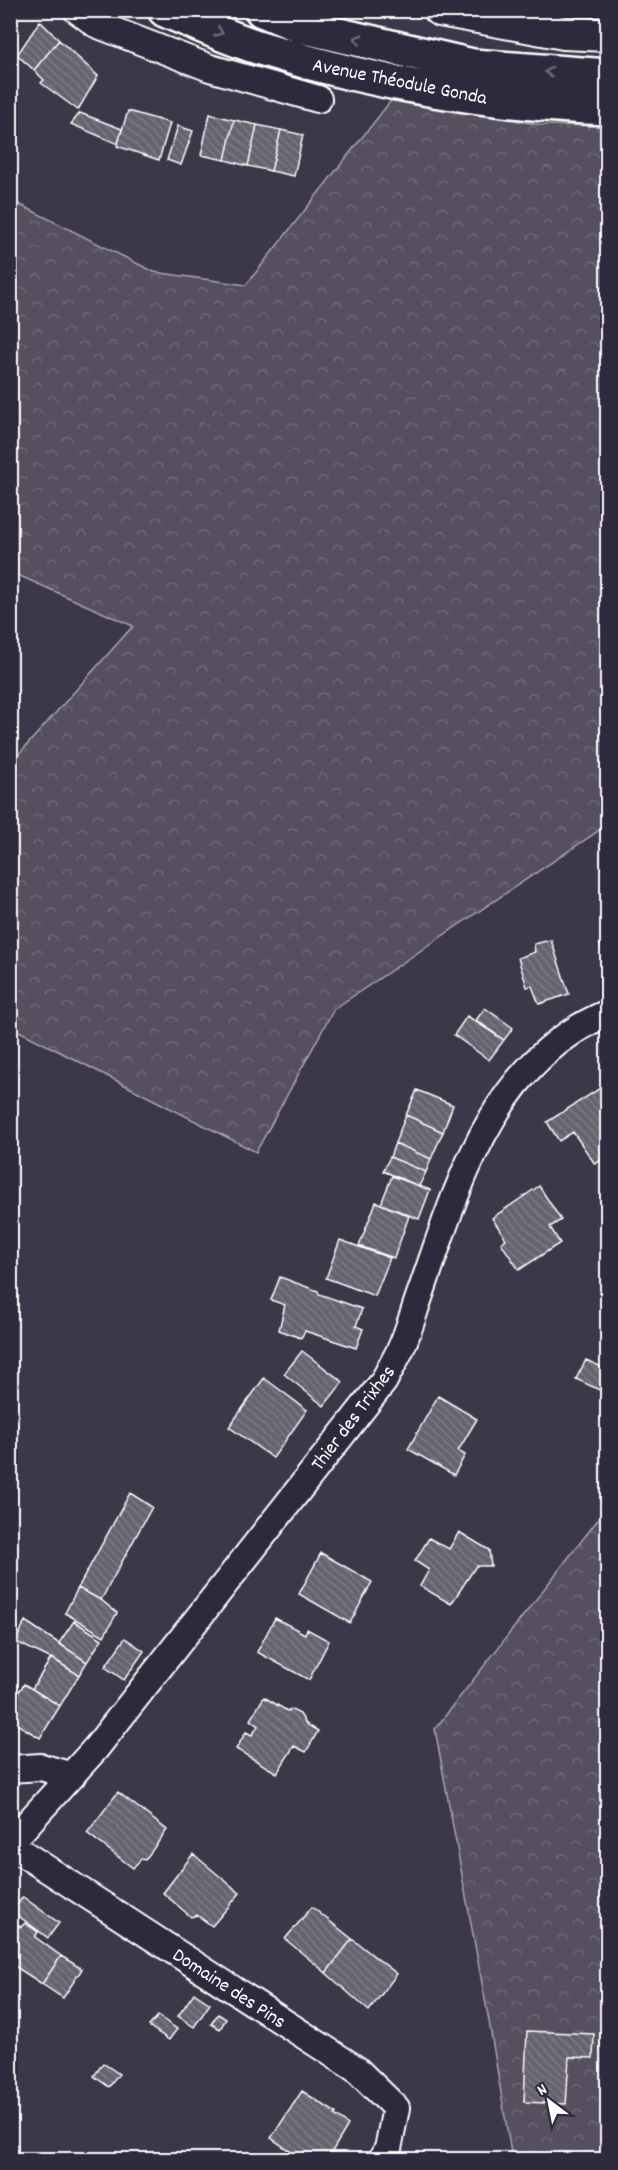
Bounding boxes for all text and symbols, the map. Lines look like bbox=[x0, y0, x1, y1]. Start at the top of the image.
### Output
one-way arrow bbox=[213, 25, 224, 37]
one-way arrow bbox=[353, 33, 363, 46]
street label: Avenue Théodule Gonda bbox=[310, 52, 490, 114]
one-way arrow bbox=[545, 65, 554, 78]
street label: Thier des Trixhes bbox=[305, 1360, 403, 1477]
street label: Domaine des Pins bbox=[166, 1942, 291, 2037]
north arrow bbox=[519, 2071, 579, 2131]
text: N bbox=[533, 2079, 552, 2102]

